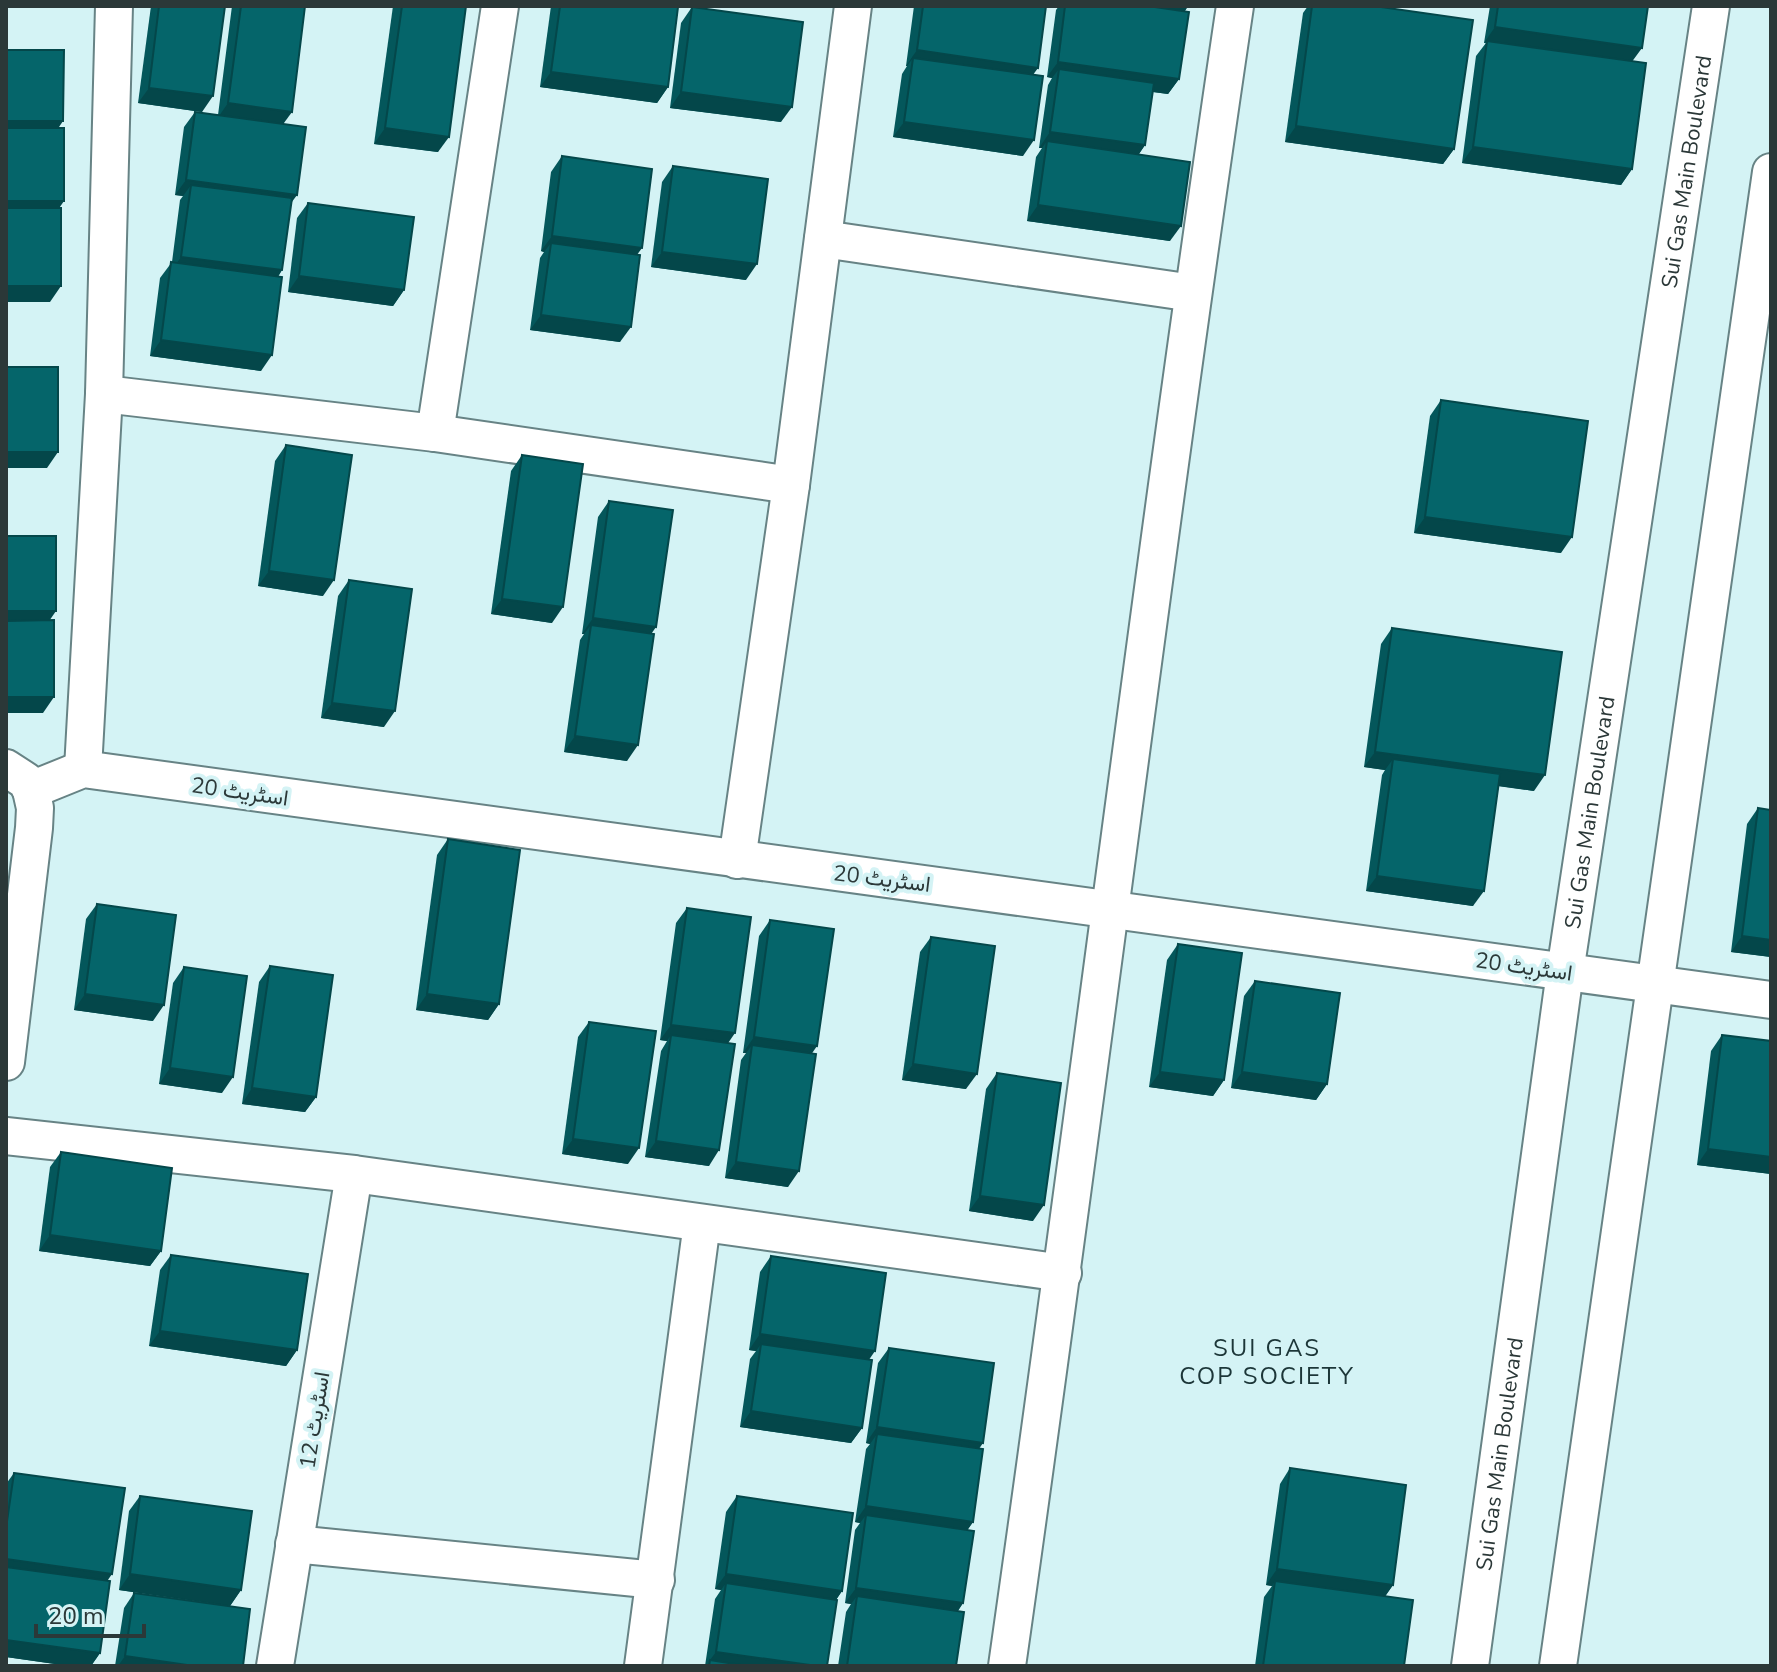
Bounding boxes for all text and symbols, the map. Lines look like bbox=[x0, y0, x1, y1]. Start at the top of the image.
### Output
street label: Sui Gas Main Boulevard bbox=[1655, 53, 1719, 290]
street label: Sui Gas Main Boulevard bbox=[1558, 694, 1623, 931]
street label: اسٹریٹ 20 bbox=[189, 770, 290, 814]
street label: اسٹریٹ 20 bbox=[832, 858, 932, 900]
street label: اسٹریٹ 20 bbox=[1473, 945, 1574, 989]
district label: SUI GAS COP SOCIETY bbox=[1179, 1332, 1355, 1392]
street label: Sui Gas Main Boulevard bbox=[1469, 1336, 1531, 1573]
street label: اسٹریٹ 12 bbox=[293, 1370, 337, 1471]
scale bar bbox=[36, 1588, 144, 1638]
text: 20 m bbox=[48, 1600, 104, 1632]

